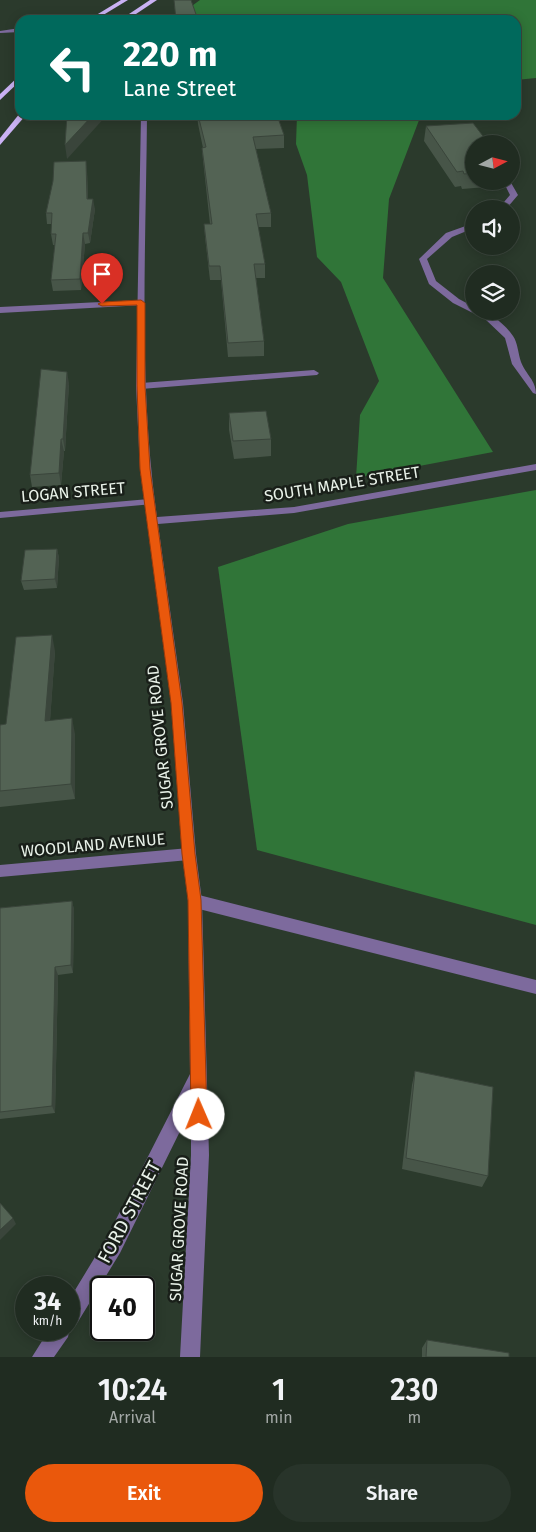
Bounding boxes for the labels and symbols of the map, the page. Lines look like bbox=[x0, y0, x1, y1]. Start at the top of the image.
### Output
north arrow bbox=[465, 135, 520, 190]
pin bbox=[81, 253, 123, 304]
street label: SOUTH MAPLE STREET bbox=[263, 462, 422, 506]
street label: LOGAN STREET bbox=[20, 478, 127, 506]
street label: SUGAR GROVE ROAD bbox=[143, 664, 177, 810]
street label: WOODLAND AVENUE bbox=[20, 829, 166, 861]
position arrow bbox=[172, 1088, 224, 1140]
street label: SUGAR GROVE ROAD bbox=[166, 1156, 192, 1302]
street label: FORD STREET bbox=[92, 1157, 166, 1267]
speed limit sign: 40 bbox=[90, 1276, 155, 1341]

